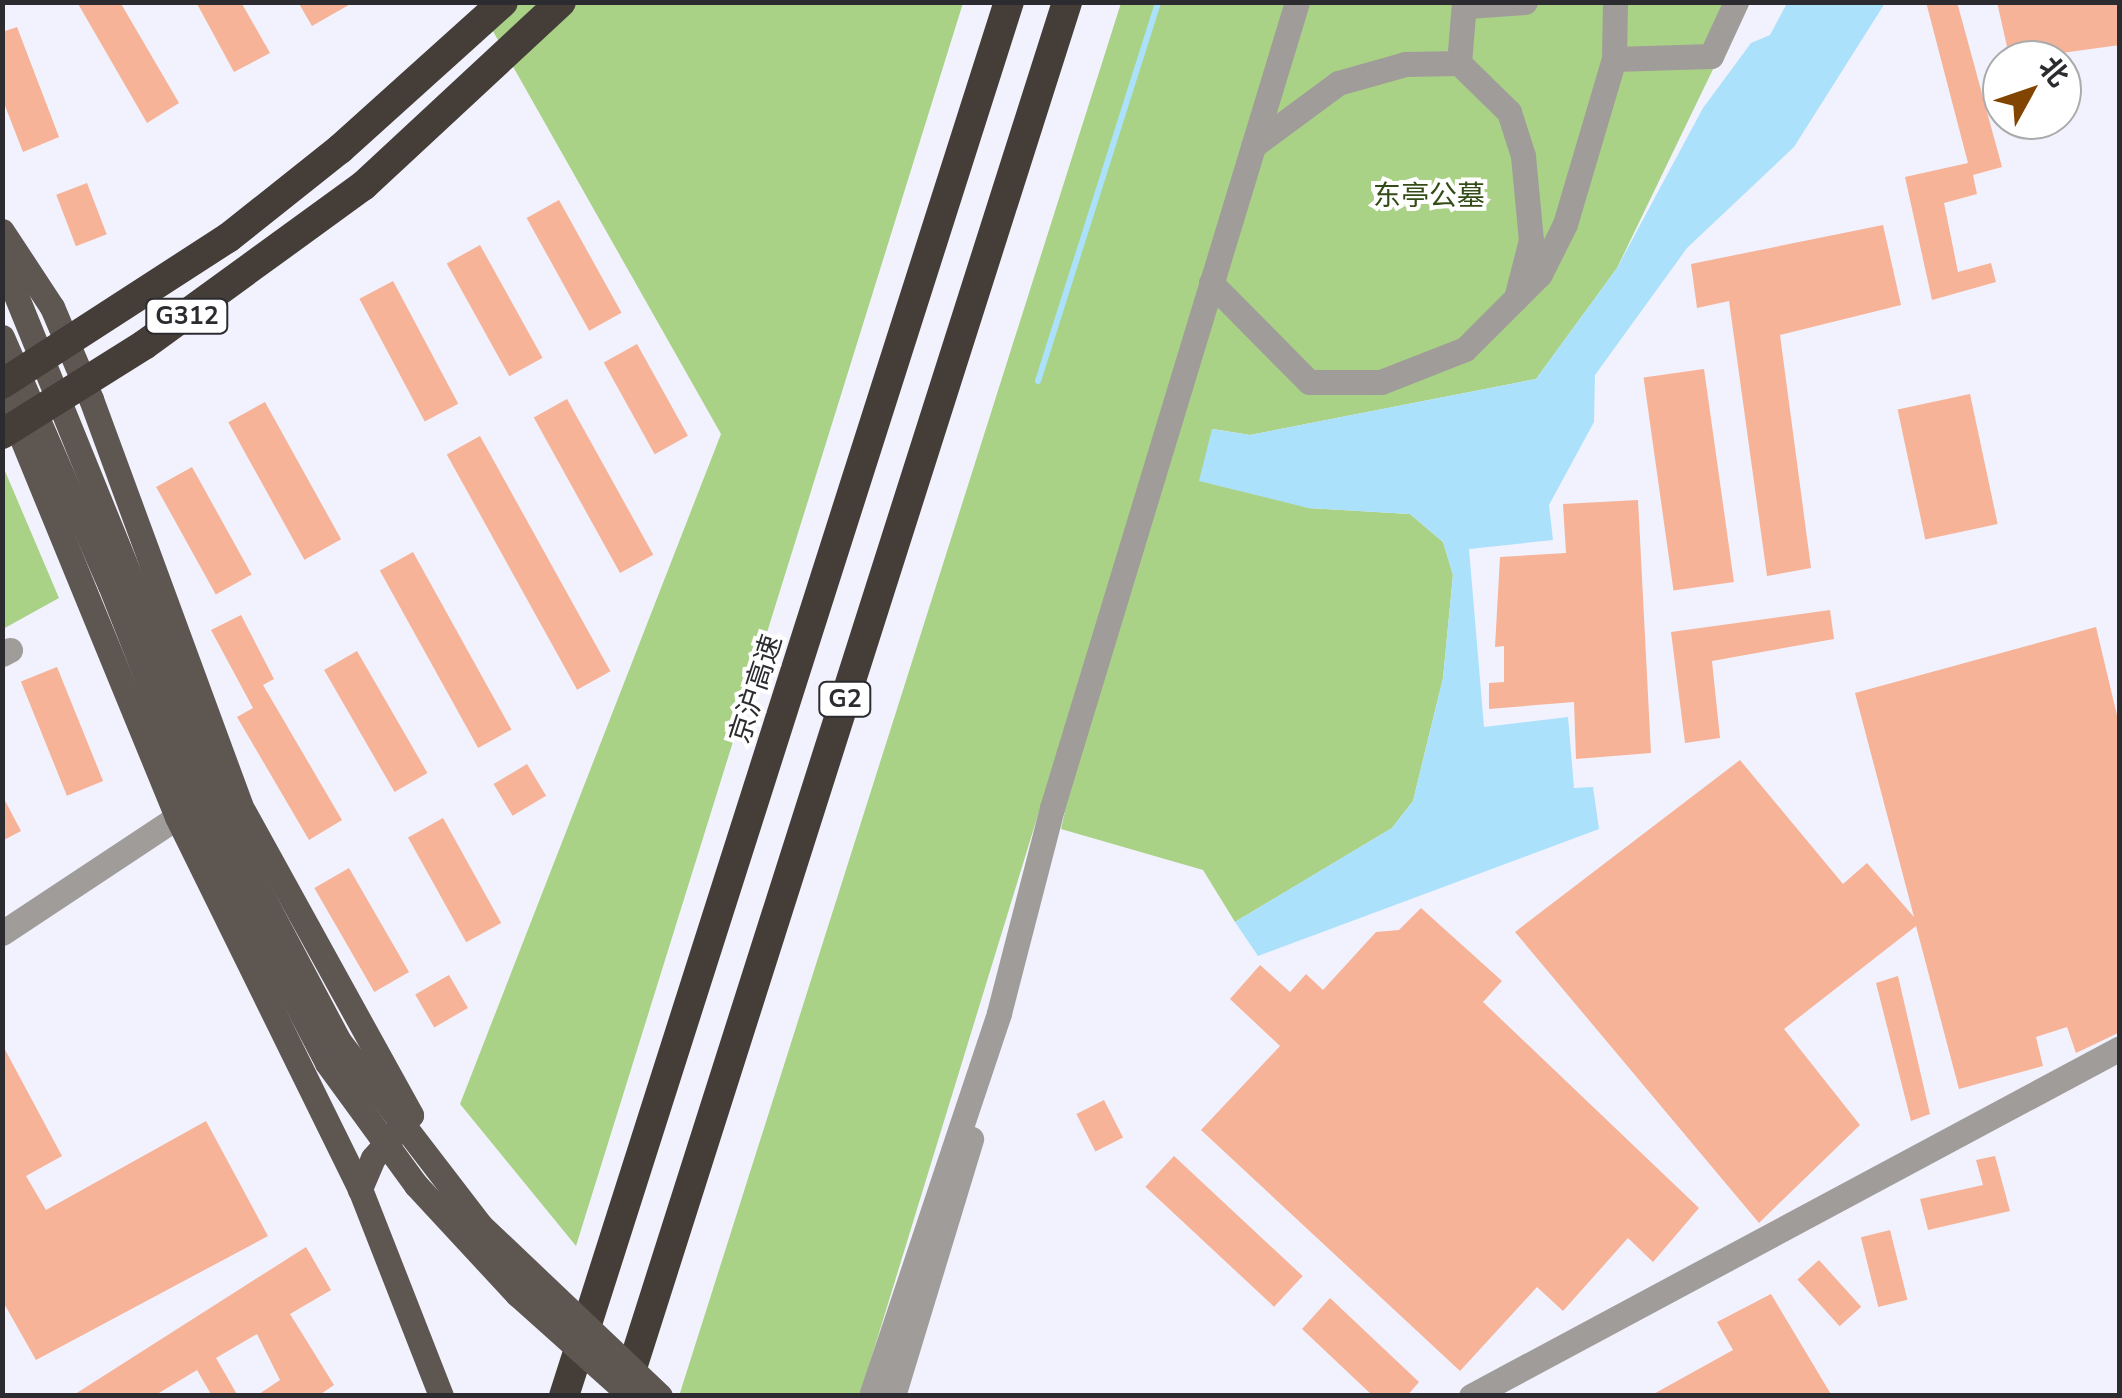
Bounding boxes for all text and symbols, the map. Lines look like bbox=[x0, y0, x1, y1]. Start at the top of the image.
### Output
north arrow bbox=[1982, 40, 2082, 140]
text: 北 bbox=[2030, 49, 2077, 95]
park label: 东亭公墓 bbox=[1373, 179, 1485, 213]
road number: G312 bbox=[144, 296, 230, 336]
street label: 京沪高速 bbox=[723, 631, 789, 747]
road number: G2 bbox=[818, 679, 872, 719]

